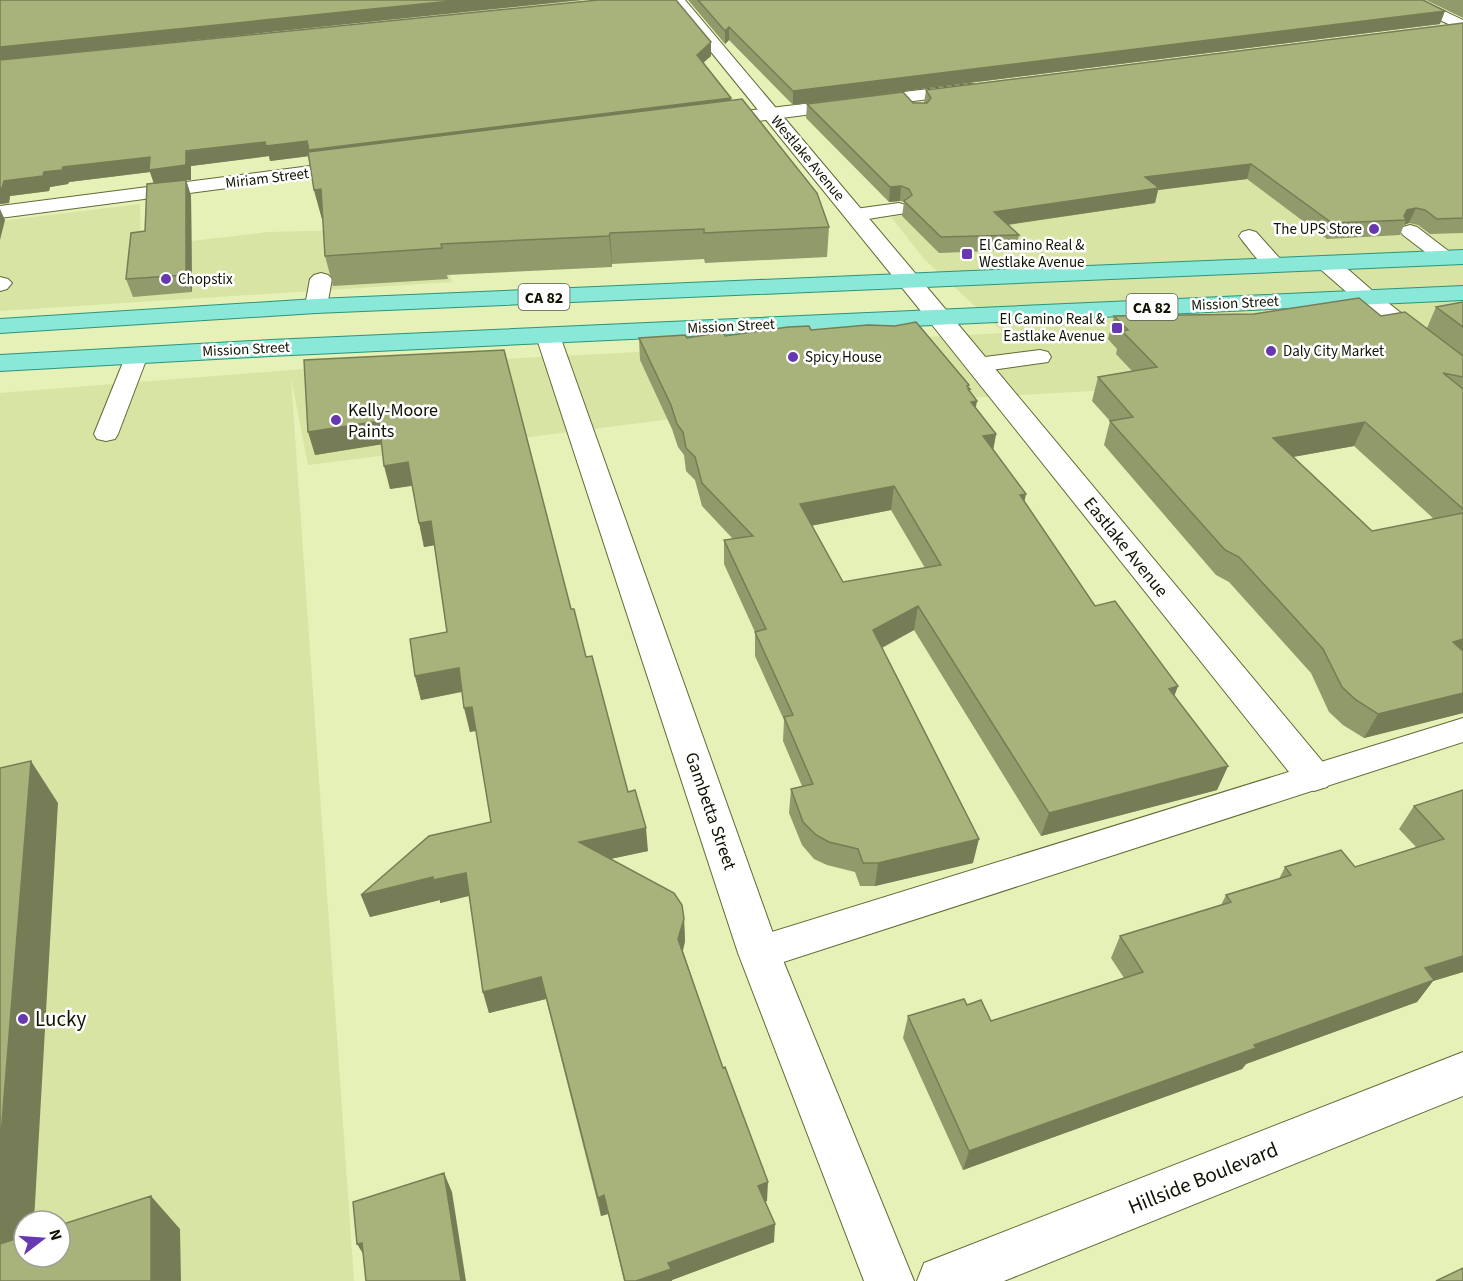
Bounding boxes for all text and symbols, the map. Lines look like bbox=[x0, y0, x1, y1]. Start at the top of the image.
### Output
street label: Westlake Avenue bbox=[766, 111, 850, 205]
street label: Miriam Street bbox=[224, 163, 310, 194]
place label: The UPS Store bbox=[1273, 219, 1362, 240]
marker: The UPS Store bbox=[1367, 222, 1381, 236]
place label: El Camino Real & Westlake Avenue bbox=[979, 235, 1085, 273]
marker: El Camino Real & Westlake Avenue bbox=[960, 247, 974, 261]
place label: Chopstix bbox=[178, 269, 233, 290]
marker: Chopstix bbox=[159, 272, 173, 286]
road number: CA 82 bbox=[518, 284, 570, 310]
street label: Mission Street bbox=[1191, 291, 1279, 316]
road number: CA 82 bbox=[1126, 294, 1178, 320]
place label: El Camino Real & Eastlake Avenue bbox=[1000, 309, 1105, 347]
street label: Mission Street bbox=[687, 314, 775, 339]
marker: El Camino Real & Eastlake Avenue bbox=[1110, 321, 1124, 335]
street label: Mission Street bbox=[202, 337, 290, 362]
place label: Daly City Market bbox=[1283, 341, 1384, 362]
marker: Daly City Market bbox=[1264, 344, 1278, 358]
place label: Spicy House bbox=[805, 347, 882, 368]
marker: Spicy House bbox=[786, 350, 800, 364]
place label: Kelly-Moore Paints bbox=[348, 398, 438, 444]
marker: Kelly-Moore Paints bbox=[329, 413, 343, 427]
street label: Eastlake Avenue bbox=[1077, 492, 1174, 603]
street label: Gambetta Street bbox=[679, 749, 742, 873]
place label: Lucky bbox=[35, 1004, 86, 1034]
marker: Lucky bbox=[16, 1012, 30, 1026]
street label: Hillside Boulevard bbox=[1123, 1134, 1283, 1222]
north arrow bbox=[12, 1209, 72, 1269]
text: N bbox=[43, 1227, 67, 1243]

